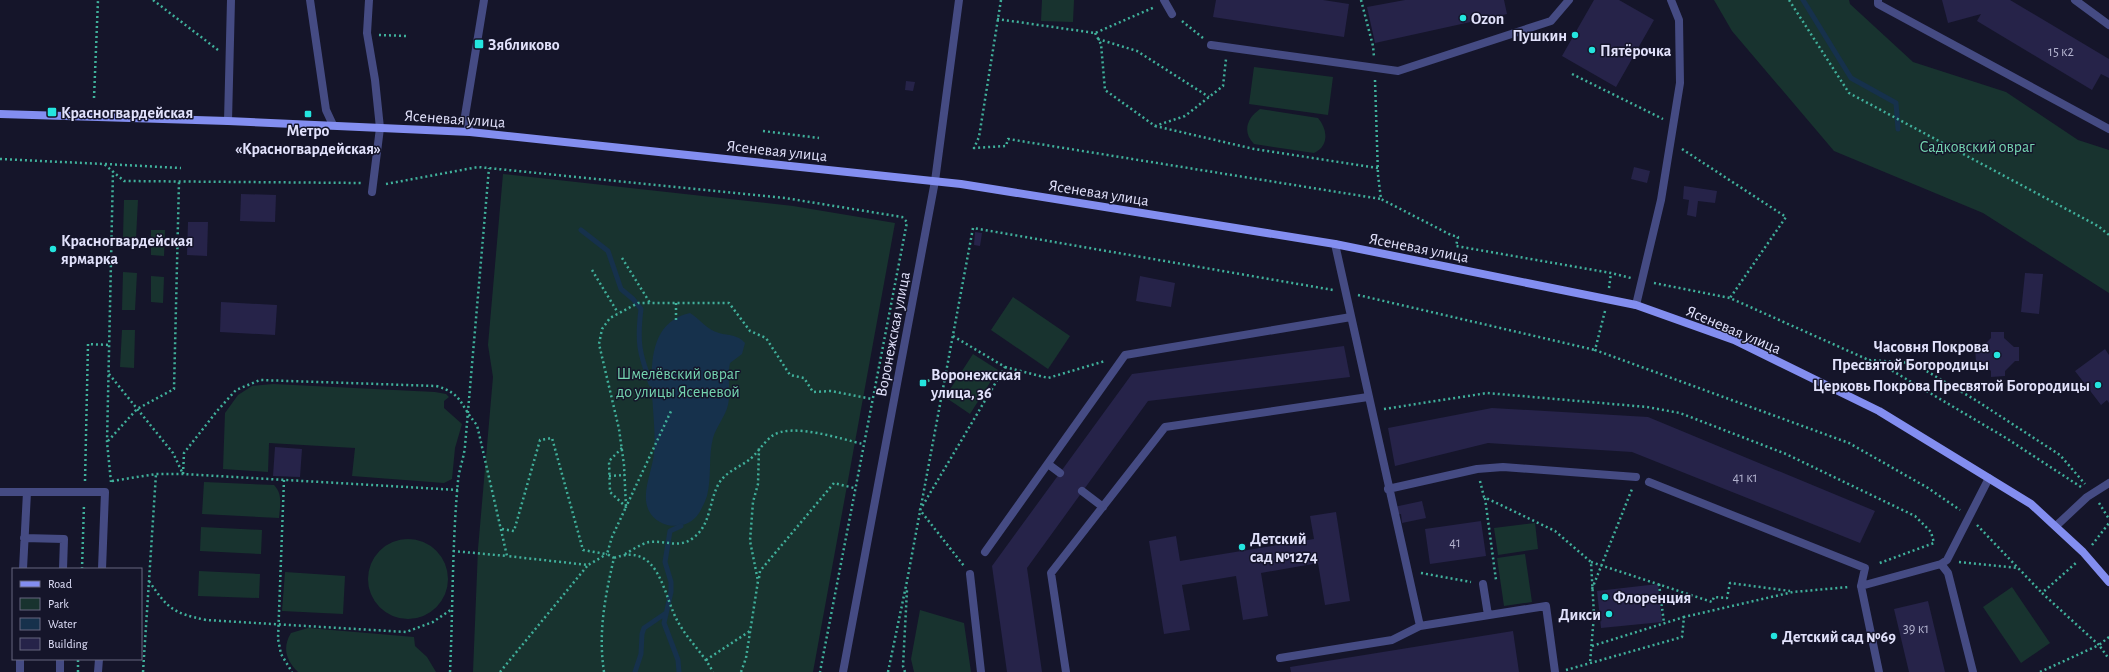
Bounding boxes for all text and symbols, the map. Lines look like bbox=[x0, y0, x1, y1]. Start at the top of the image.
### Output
place label: Ozon bbox=[1471, 11, 1504, 27]
marker: Ozon bbox=[1458, 13, 1468, 23]
place label: Пушкин bbox=[1512, 28, 1567, 45]
marker: Пушкин bbox=[1570, 30, 1580, 40]
place label: Зябликово bbox=[488, 37, 560, 53]
marker: Зябликово bbox=[473, 38, 485, 50]
place label: Пятёрочка bbox=[1600, 43, 1672, 59]
marker: Пятёрочка bbox=[1587, 45, 1597, 55]
house number: 15 к2 bbox=[2048, 45, 2074, 59]
place label: Красногвардейская bbox=[61, 105, 193, 121]
marker: Красногвардейская bbox=[46, 106, 58, 118]
street label: Ясеневая улица bbox=[404, 107, 506, 132]
marker: Метро «Красногвардейская» bbox=[303, 109, 313, 119]
place label: Метро «Красногвардейская» bbox=[235, 123, 381, 157]
street label: Ясеневая улица bbox=[726, 138, 828, 165]
park label: Садковский овраг bbox=[1919, 139, 2035, 155]
street label: Ясеневая улица bbox=[1047, 177, 1150, 210]
street label: Ясеневая улица bbox=[1367, 230, 1470, 266]
place label: Красногвардейская ярмарка bbox=[61, 233, 193, 267]
marker: Красногвардейская ярмарка bbox=[48, 244, 58, 254]
street label: Воронежская улица bbox=[873, 270, 914, 398]
street label: Ясеневая улица bbox=[1683, 303, 1783, 358]
place label: Часовня Покрова Пресвятой Богородицы bbox=[1832, 339, 1989, 373]
marker: Часовня Покрова Пресвятой Богородицы bbox=[1992, 350, 2002, 360]
park label: Шмелёвский овраг до улицы Ясеневой bbox=[616, 366, 740, 401]
place label: Воронежская улица, 36 bbox=[930, 367, 1021, 402]
marker: Воронежская улица, 36 bbox=[918, 378, 928, 388]
place label: Церковь Покрова Пресвятой Богородицы bbox=[1813, 378, 2090, 394]
marker: Церковь Покрова Пресвятой Богородицы bbox=[2093, 380, 2103, 390]
house number: 41 к1 bbox=[1732, 471, 1758, 485]
place label: Детский сад №1274 bbox=[1250, 531, 1318, 565]
house number: 41 bbox=[1449, 536, 1461, 550]
marker: Детский сад №1274 bbox=[1237, 542, 1247, 552]
legend bbox=[12, 568, 142, 660]
text: Road bbox=[48, 578, 72, 590]
place label: Флоренция bbox=[1613, 590, 1691, 606]
marker: Флоренция bbox=[1600, 592, 1610, 602]
text: Park bbox=[48, 598, 69, 610]
place label: Дикси bbox=[1559, 607, 1601, 623]
marker: Дикси bbox=[1604, 609, 1614, 619]
text: Water bbox=[48, 618, 77, 630]
house number: 39 к1 bbox=[1903, 622, 1929, 636]
place label: Детский сад №69 bbox=[1782, 629, 1896, 645]
marker: Детский сад №69 bbox=[1769, 631, 1779, 641]
text: Building bbox=[48, 638, 88, 650]

